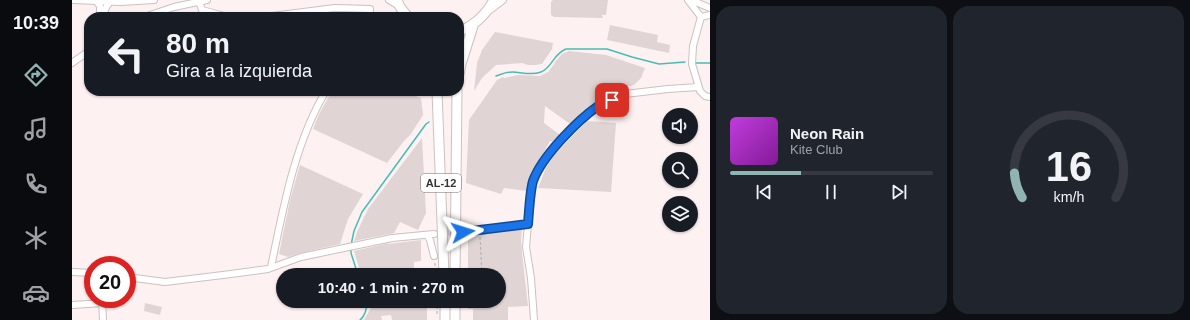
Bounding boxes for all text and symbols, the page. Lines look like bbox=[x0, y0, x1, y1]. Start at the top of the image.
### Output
text: 10:39 bbox=[13, 13, 59, 33]
icon: left bbox=[100, 28, 152, 80]
text: 80 m bbox=[166, 28, 230, 59]
icon: directions bbox=[22, 61, 50, 89]
text: Gira a la izquierda bbox=[166, 61, 312, 81]
pin bbox=[595, 83, 629, 117]
icon: arrive bbox=[601, 89, 623, 111]
map controls bbox=[662, 108, 698, 232]
button: sound bbox=[662, 108, 698, 144]
icon: music bbox=[22, 115, 50, 143]
text: Neon Rain bbox=[790, 125, 864, 142]
text: Kite Club bbox=[790, 142, 843, 157]
text: 16 bbox=[1045, 143, 1092, 190]
button: search bbox=[662, 152, 698, 188]
icon: phone bbox=[22, 170, 50, 198]
road number: AL-12 bbox=[421, 174, 461, 192]
icon: previous bbox=[753, 181, 775, 203]
icon: pause bbox=[820, 181, 842, 203]
icon: next bbox=[888, 181, 910, 203]
text: km/h bbox=[1053, 189, 1084, 205]
button: layers bbox=[662, 196, 698, 232]
position arrow bbox=[442, 211, 484, 253]
icon: climate bbox=[22, 224, 50, 252]
speed limit sign: 20 bbox=[84, 256, 136, 308]
icon: car bbox=[22, 279, 50, 307]
text: 10:40 · 1 min · 270 m bbox=[318, 279, 464, 296]

